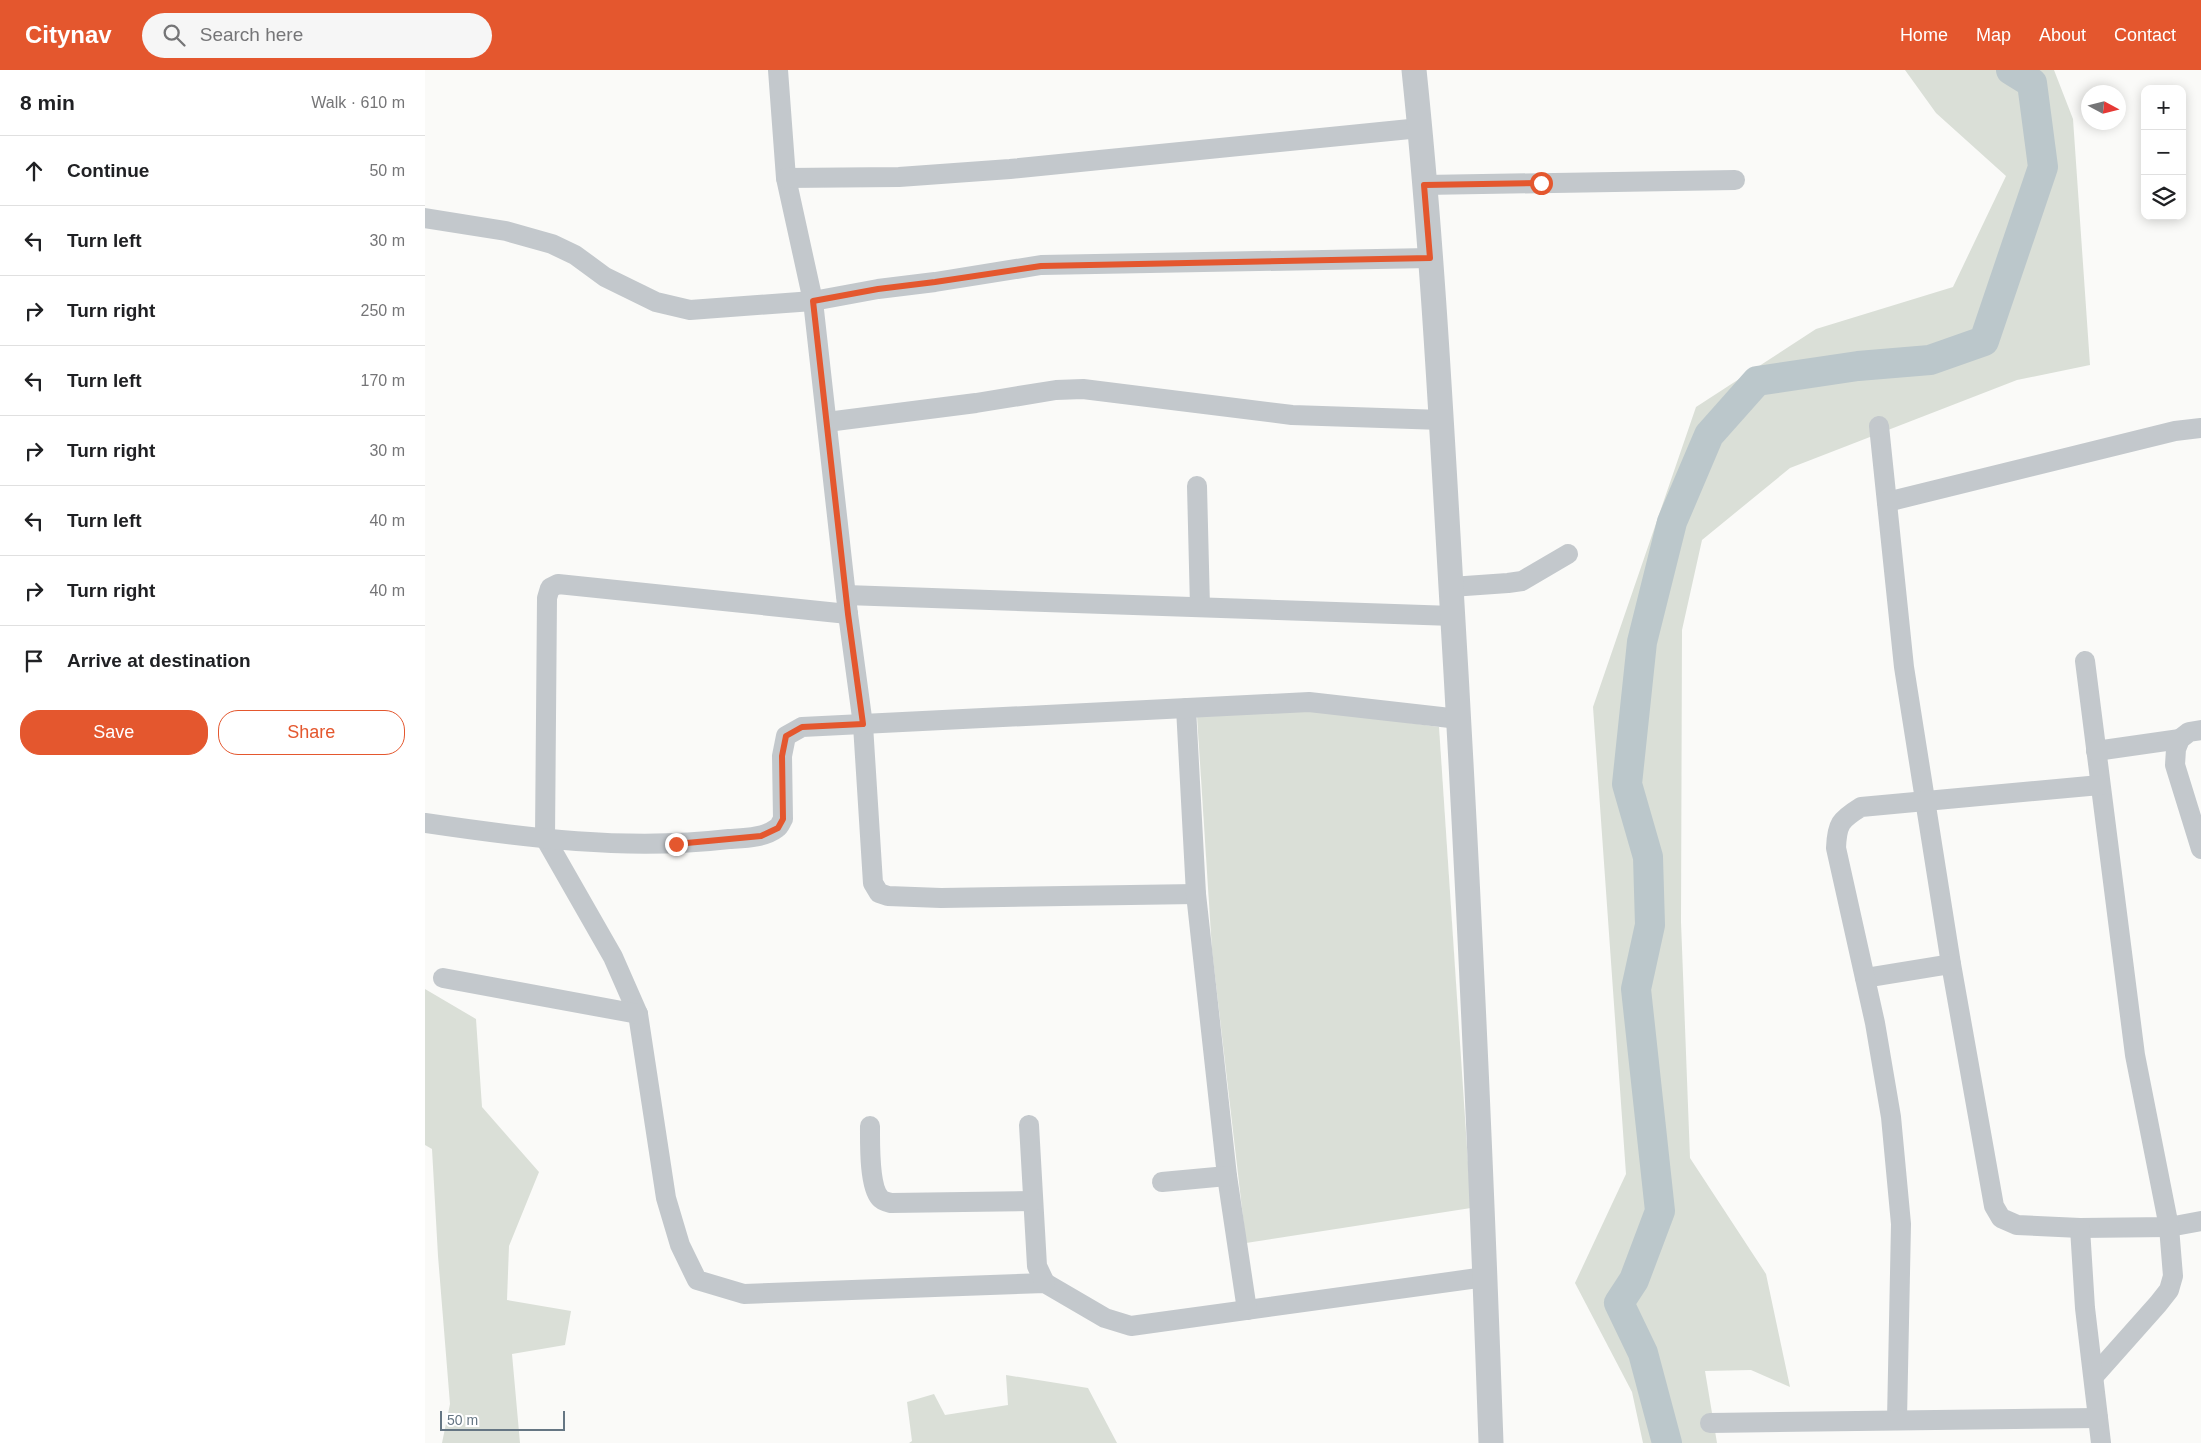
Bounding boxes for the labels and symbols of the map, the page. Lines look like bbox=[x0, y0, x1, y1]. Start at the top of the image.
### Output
north arrow bbox=[2081, 85, 2126, 130]
route start bbox=[1530, 172, 1553, 195]
route end bbox=[665, 833, 688, 856]
scale bar bbox=[440, 1408, 565, 1431]

